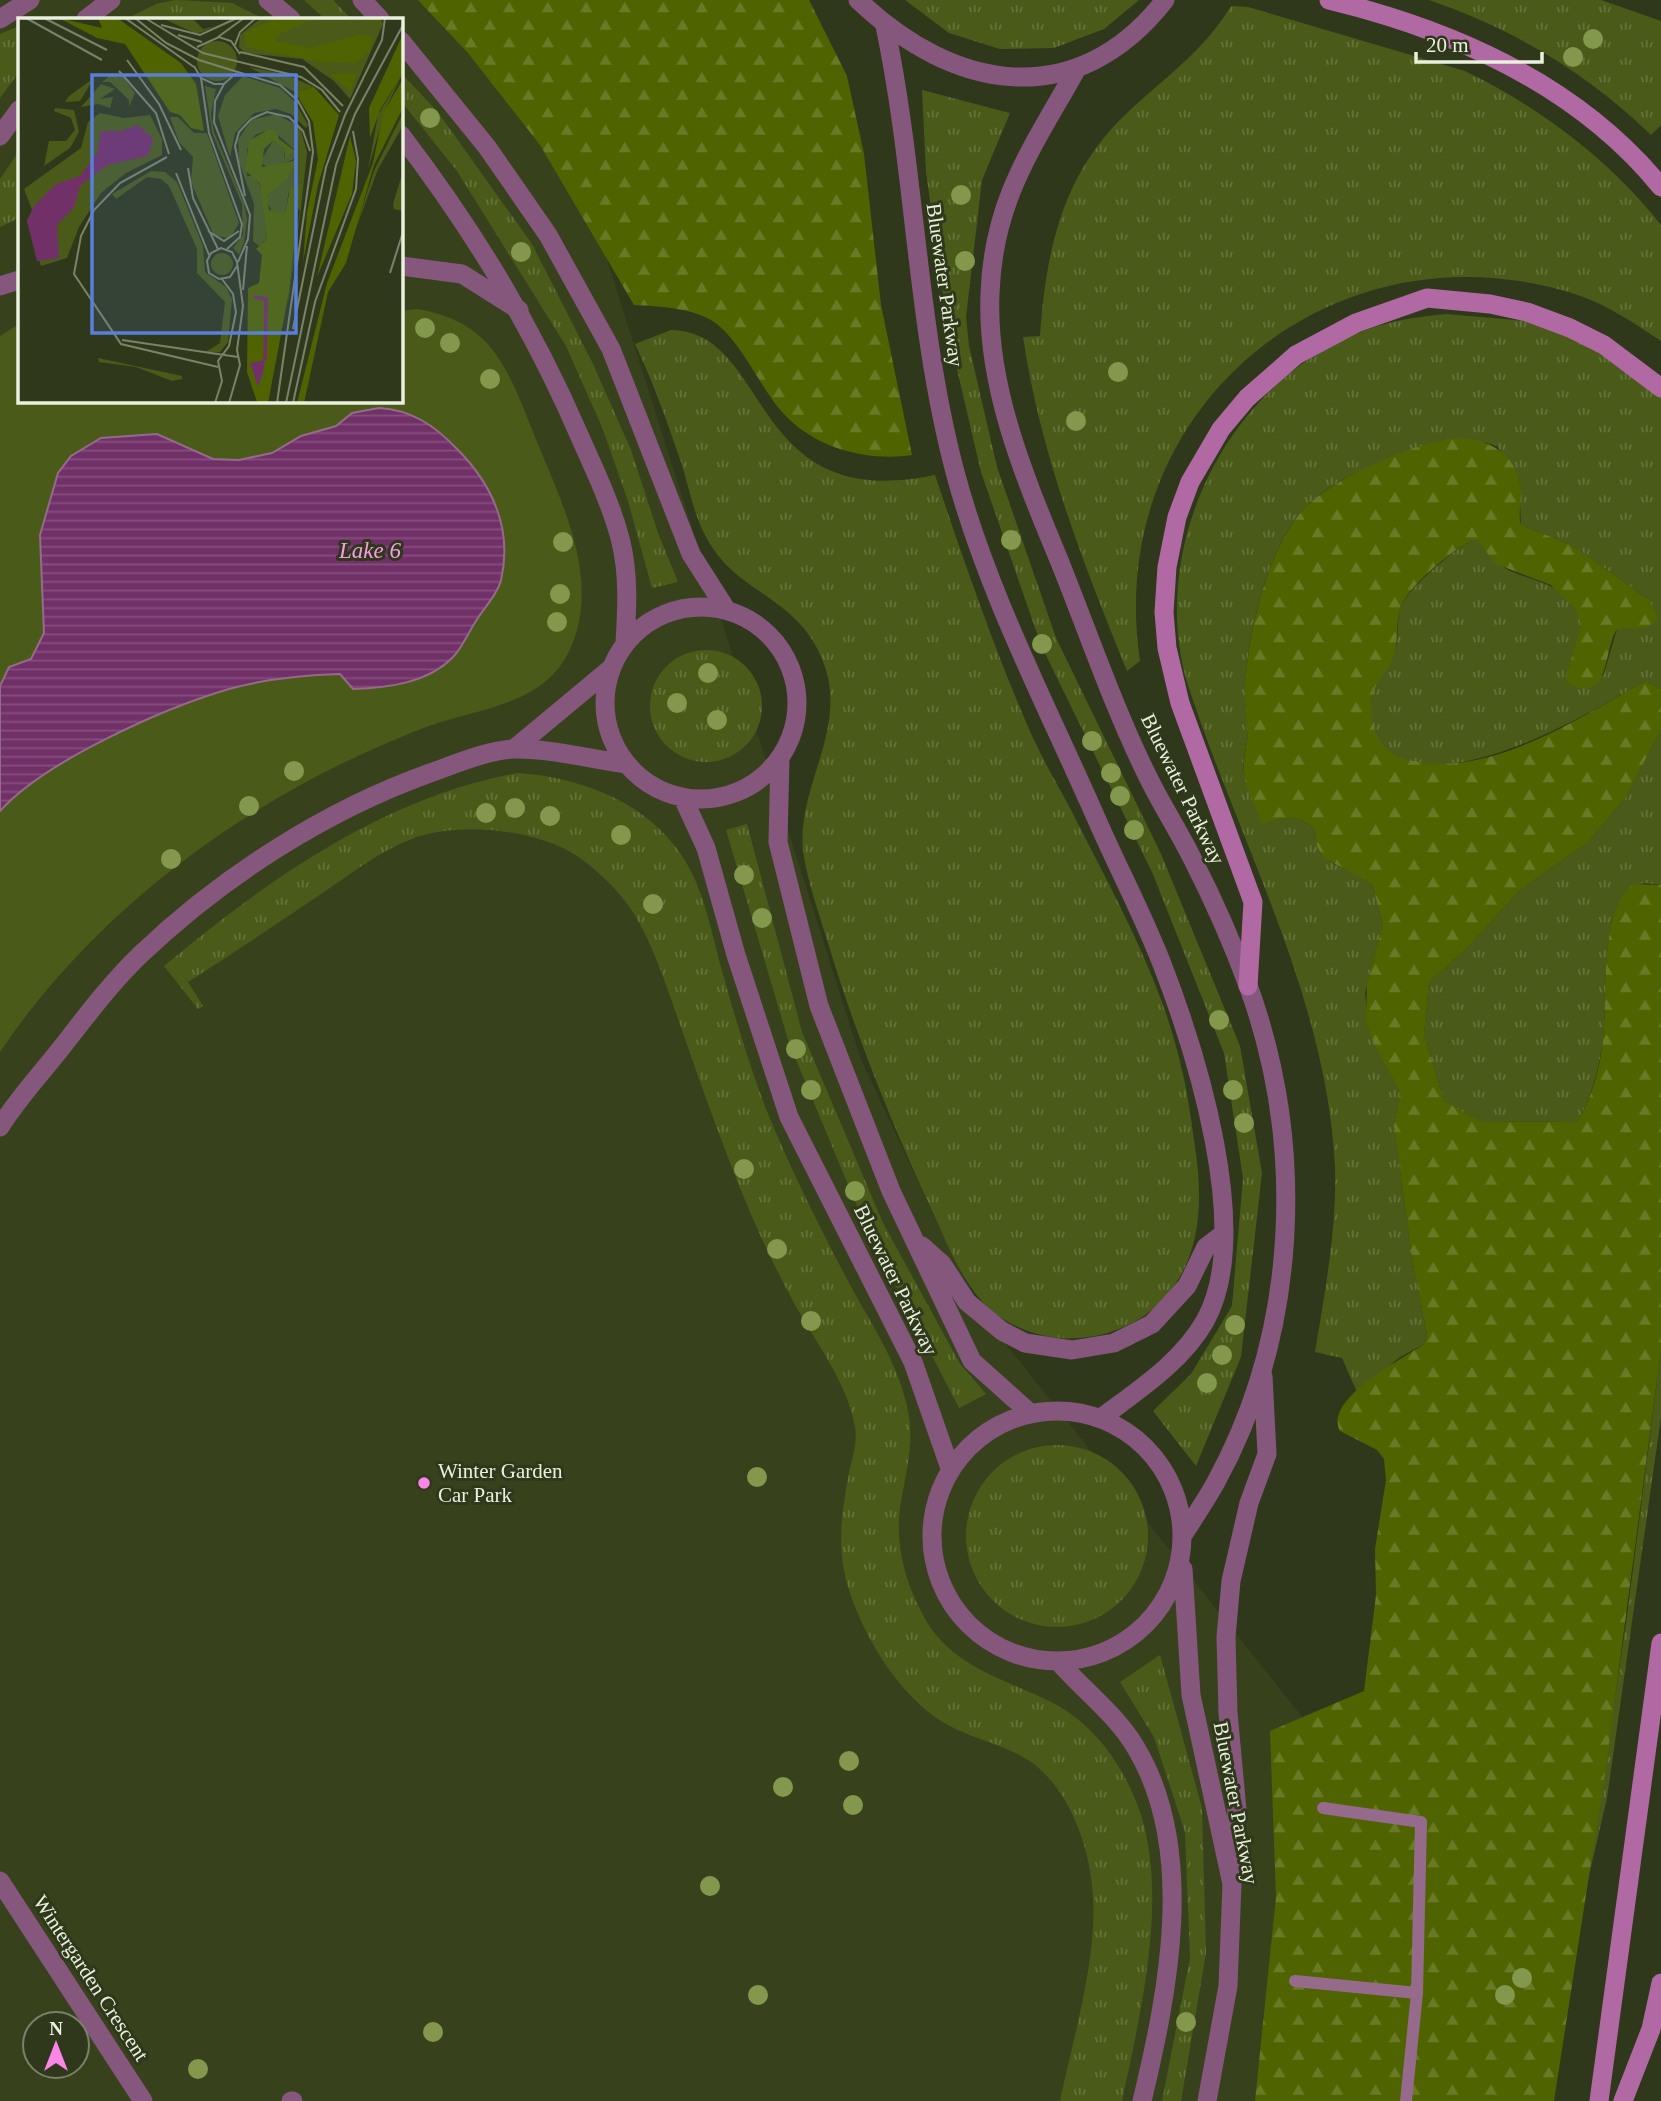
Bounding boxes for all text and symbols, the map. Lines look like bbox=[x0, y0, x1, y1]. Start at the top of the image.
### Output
inset map bbox=[18, 18, 402, 402]
scale bar bbox=[1416, 21, 1542, 65]
text: 20 m bbox=[1426, 33, 1469, 57]
street label: Bluewater Parkway bbox=[922, 202, 968, 369]
water label: Lake 6 bbox=[338, 538, 401, 563]
street label: Bluewater Parkway bbox=[1136, 710, 1230, 869]
street label: Bluewater Parkway bbox=[849, 1201, 943, 1360]
place label: Winter Garden Car Park bbox=[438, 1459, 563, 1507]
marker: Winter Garden Car Park bbox=[416, 1475, 432, 1491]
street label: Bluewater Parkway bbox=[1208, 1720, 1264, 1887]
street label: Wintergarden Crescent bbox=[28, 1891, 154, 2066]
north arrow bbox=[21, 2010, 91, 2080]
text: N bbox=[49, 2018, 63, 2039]

